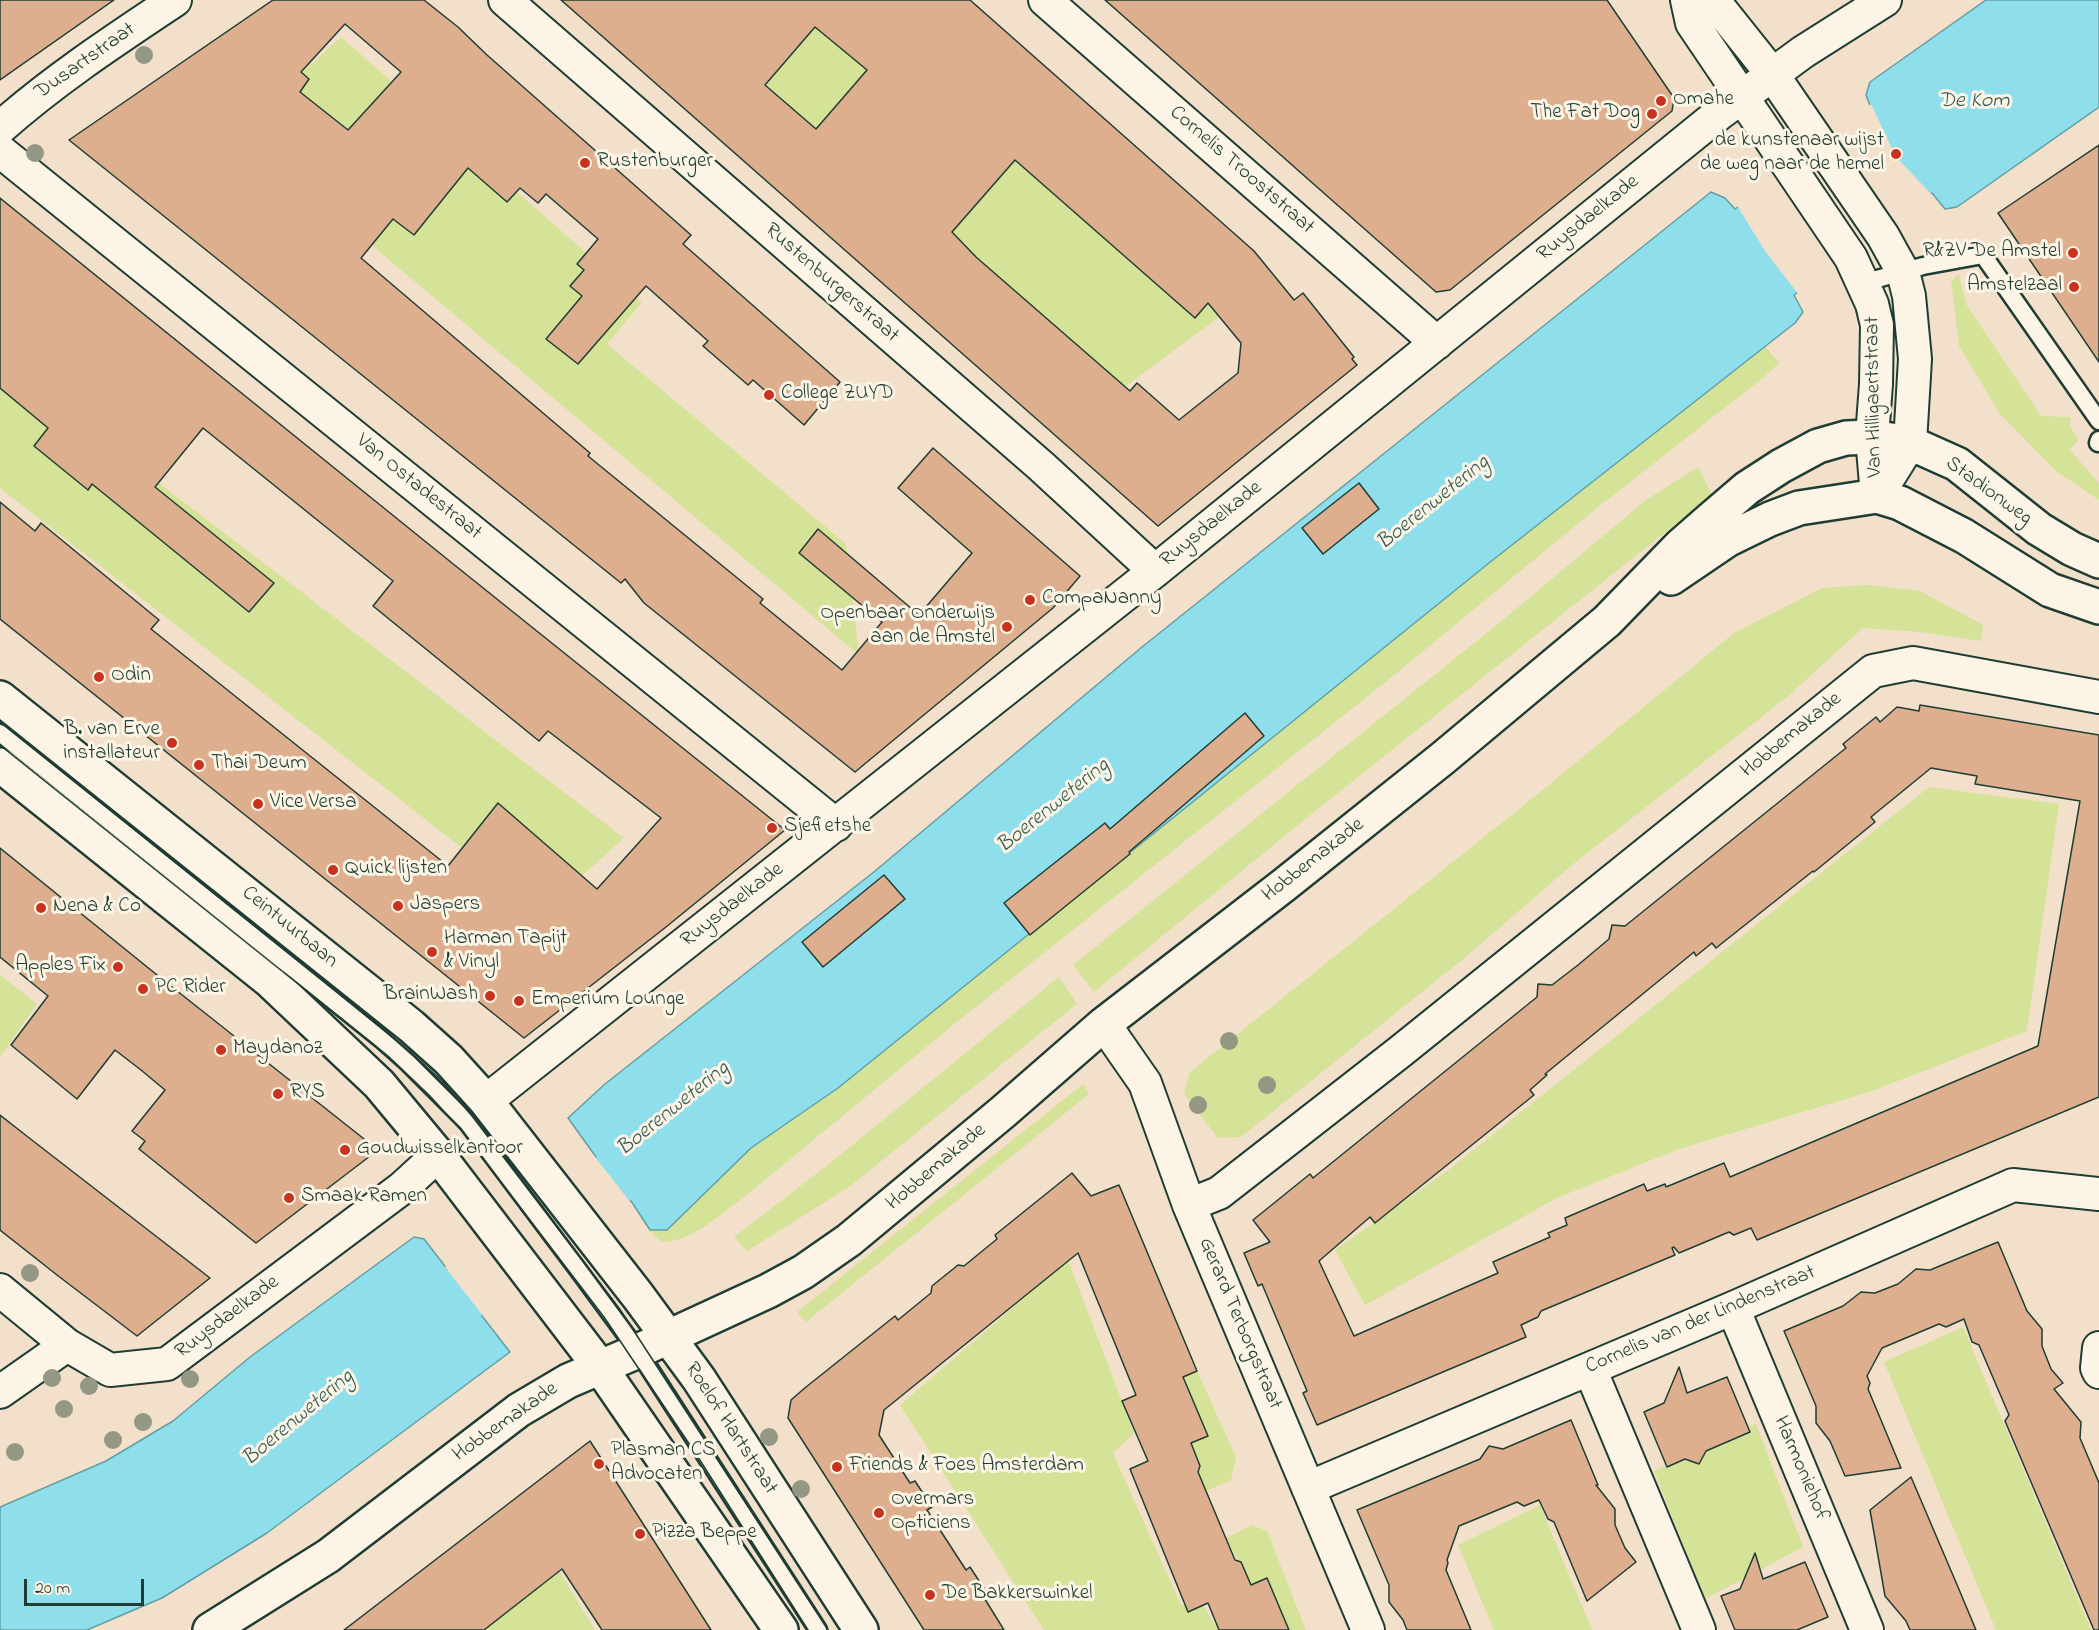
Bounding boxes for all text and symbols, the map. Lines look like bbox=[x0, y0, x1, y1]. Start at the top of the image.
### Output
street label: Dusartstraat bbox=[31, 18, 141, 106]
place label: Omahe bbox=[1673, 88, 1734, 114]
water label: De Kom bbox=[1939, 89, 2009, 115]
marker: Omahe bbox=[1654, 94, 1668, 108]
street label: Cornelis Trooststraat bbox=[1163, 101, 1319, 241]
place label: The Fat Dog bbox=[1530, 101, 1640, 127]
marker: The Fat Dog bbox=[1645, 107, 1659, 121]
place label: de kunstenaar wijst de weg naar de hemel bbox=[1700, 129, 1884, 179]
marker: de kunstenaar wijst de weg naar de hemel bbox=[1889, 147, 1903, 161]
place label: Rustenburger bbox=[597, 150, 713, 176]
marker: Rustenburger bbox=[578, 156, 592, 170]
street label: Ruysdaelkade bbox=[1533, 170, 1645, 268]
street label: Rustenburgerstraat bbox=[759, 219, 903, 349]
place label: R&ZV De Amstel bbox=[1923, 240, 2061, 266]
marker: R&ZV De Amstel bbox=[2066, 246, 2080, 260]
place label: Amstelzaal bbox=[1967, 274, 2062, 300]
marker: Amstelzaal bbox=[2067, 280, 2081, 294]
street label: Van Hilligaertstraat bbox=[1861, 316, 1889, 478]
place label: College ZUYD bbox=[781, 382, 894, 408]
marker: College ZUYD bbox=[762, 388, 776, 402]
street label: Van Ostadestraat bbox=[350, 429, 486, 547]
water label: Boerenwetering bbox=[1373, 451, 1495, 557]
street label: Stadionweg bbox=[1940, 452, 2036, 532]
street label: Ruysdaelkade bbox=[1156, 476, 1268, 574]
place label: CompaNanny bbox=[1042, 587, 1161, 613]
marker: CompaNanny bbox=[1023, 593, 1037, 607]
place label: Openbaar Onderwijs aan de Amstel bbox=[820, 602, 995, 652]
marker: Openbaar Onderwijs aan de Amstel bbox=[1000, 620, 1014, 634]
place label: Odin bbox=[111, 664, 151, 690]
marker: Odin bbox=[92, 670, 106, 684]
street label: Hobbemakade bbox=[1736, 688, 1848, 784]
place label: B. van Erve installateur bbox=[63, 718, 160, 768]
marker: B. van Erve installateur bbox=[165, 736, 179, 750]
place label: Thai Deum bbox=[211, 752, 306, 778]
water label: Boerenwetering bbox=[993, 754, 1115, 860]
marker: Thai Deum bbox=[192, 758, 206, 772]
place label: Vice Versa bbox=[270, 791, 356, 817]
marker: Vice Versa bbox=[251, 797, 265, 811]
street label: Hobbemakade bbox=[1258, 813, 1370, 909]
place label: Sjefietshe bbox=[784, 815, 871, 841]
marker: Sjefietshe bbox=[765, 821, 779, 835]
place label: Quick lijsten bbox=[345, 857, 447, 883]
street label: Ruysdaelkade bbox=[676, 858, 790, 954]
marker: Quick lijsten bbox=[326, 863, 340, 877]
street label: Ceintuurbaan bbox=[236, 882, 342, 974]
place label: Jaspers bbox=[410, 893, 480, 919]
place label: Nena & Co bbox=[53, 895, 141, 921]
marker: Jaspers bbox=[391, 899, 405, 913]
marker: Nena & Co bbox=[34, 901, 48, 915]
place label: Harman Tapijt & Vinyl bbox=[444, 927, 567, 977]
marker: Harman Tapijt & Vinyl bbox=[425, 945, 439, 959]
place label: Apples Fix bbox=[15, 954, 106, 980]
marker: Apples Fix bbox=[111, 960, 125, 974]
place label: PC Rider bbox=[155, 976, 226, 1002]
marker: PC Rider bbox=[136, 982, 150, 996]
place label: BrainWash bbox=[384, 983, 478, 1009]
place label: Emperium Lounge bbox=[531, 988, 684, 1014]
marker: BrainWash bbox=[483, 989, 497, 1003]
marker: Emperium Lounge bbox=[512, 994, 526, 1008]
place label: Maydanoz bbox=[233, 1037, 323, 1063]
marker: Maydanoz bbox=[214, 1043, 228, 1057]
water label: Boerenwetering bbox=[613, 1057, 735, 1163]
place label: RYS bbox=[290, 1081, 325, 1107]
marker: RYS bbox=[271, 1087, 285, 1101]
street label: Hobbemakade bbox=[882, 1119, 992, 1217]
place label: Goudwisselkantoor bbox=[357, 1137, 523, 1163]
marker: Goudwisselkantoor bbox=[338, 1143, 352, 1157]
place label: Smaak Ramen bbox=[301, 1185, 427, 1211]
marker: Smaak Ramen bbox=[282, 1191, 296, 1205]
street label: Gerard Terborgstraat bbox=[1191, 1234, 1287, 1414]
street label: Cornelis van der Lindenstraat bbox=[1582, 1261, 1820, 1381]
street label: Ruysdaelkade bbox=[171, 1271, 285, 1365]
street label: Roelof Hartstraat bbox=[678, 1358, 782, 1500]
water label: Boerenwetering bbox=[238, 1365, 360, 1473]
street label: Hobbemakade bbox=[448, 1377, 564, 1469]
street label: Harmoniehof bbox=[1767, 1413, 1833, 1525]
place label: Plasman CS Advocaten bbox=[611, 1439, 716, 1489]
place label: Friends & Foes Amsterdam bbox=[849, 1454, 1084, 1480]
marker: Plasman CS Advocaten bbox=[592, 1457, 606, 1471]
marker: Friends & Foes Amsterdam bbox=[830, 1460, 844, 1474]
place label: Overmars Opticiens bbox=[891, 1488, 974, 1538]
marker: Overmars Opticiens bbox=[872, 1506, 886, 1520]
place label: Pizza Beppe bbox=[652, 1521, 757, 1547]
marker: Pizza Beppe bbox=[633, 1527, 647, 1541]
scale bar bbox=[27, 1567, 147, 1605]
text: 20 m bbox=[35, 1576, 70, 1602]
place label: De Bakkerswinkel bbox=[942, 1582, 1093, 1608]
marker: De Bakkerswinkel bbox=[923, 1588, 937, 1602]

